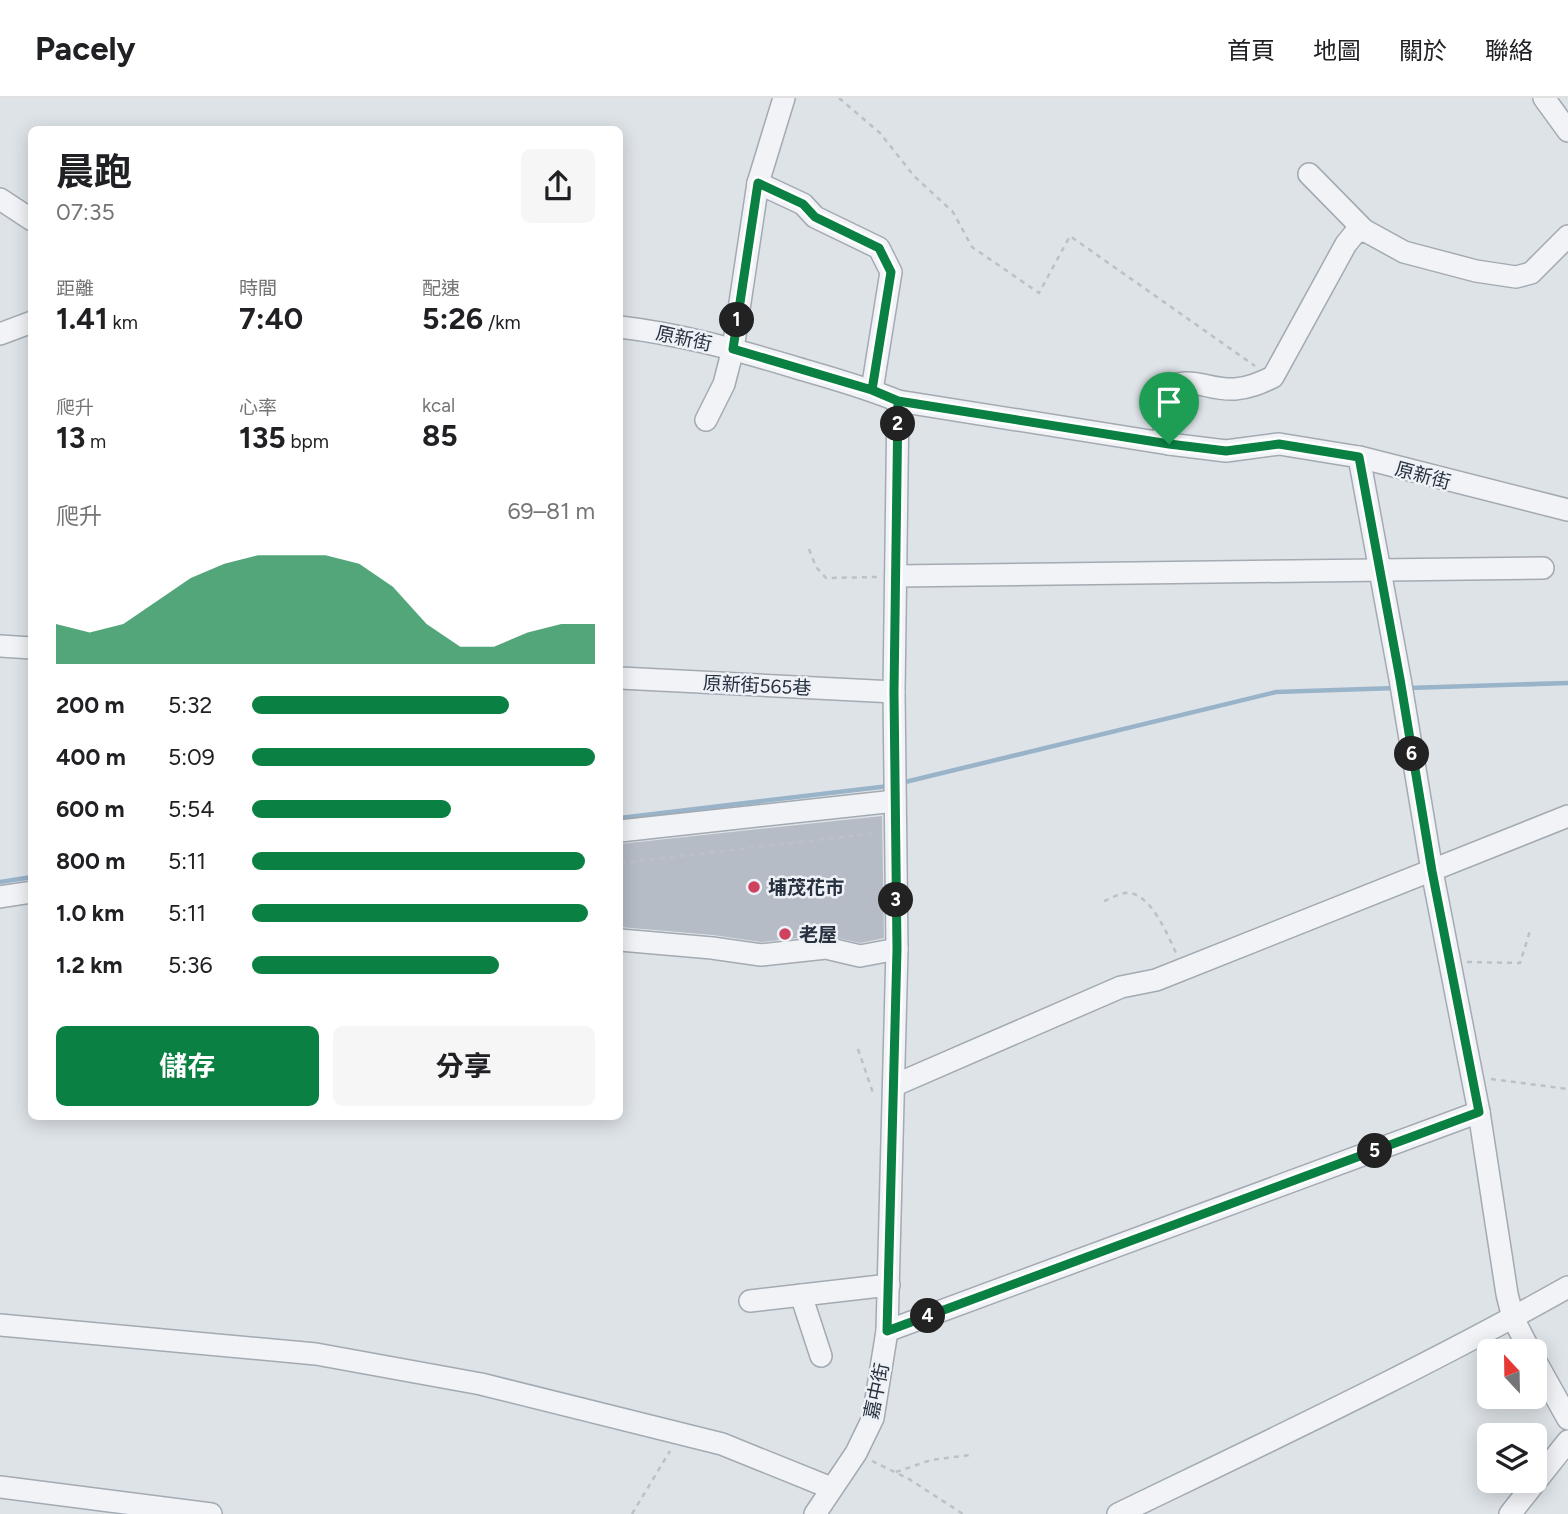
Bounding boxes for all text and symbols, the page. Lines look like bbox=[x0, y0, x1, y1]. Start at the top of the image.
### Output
text: Pacely bbox=[35, 29, 136, 68]
text: 首頁 bbox=[1227, 36, 1275, 65]
text: 地圖 bbox=[1313, 36, 1361, 65]
text: 關於 bbox=[1399, 36, 1447, 65]
text: 聯絡 bbox=[1485, 36, 1533, 65]
text: 晨跑 bbox=[56, 149, 132, 195]
button: share bbox=[521, 149, 595, 223]
text: 07:35 bbox=[56, 198, 115, 226]
text: 距離 bbox=[56, 277, 94, 300]
text: 時間 bbox=[239, 277, 277, 300]
text: 配速 bbox=[422, 277, 460, 300]
text: 1.41 bbox=[56, 300, 108, 337]
text: 7:40 bbox=[239, 300, 303, 337]
text: 5:26 bbox=[422, 300, 483, 337]
pin: 1 bbox=[720, 302, 754, 338]
text: 1 bbox=[732, 308, 741, 331]
text: km bbox=[108, 311, 138, 334]
text: /km bbox=[483, 311, 521, 334]
street label: 原新街 bbox=[654, 321, 714, 356]
pin bbox=[1139, 372, 1199, 444]
icon: arrive bbox=[1150, 383, 1188, 421]
text: kcal bbox=[422, 394, 455, 417]
text: 爬升 bbox=[56, 396, 94, 419]
text: 心率 bbox=[239, 396, 277, 419]
pin: 2 bbox=[880, 406, 916, 442]
text: 2 bbox=[892, 412, 903, 435]
text: 85 bbox=[422, 417, 458, 454]
text: 13 bbox=[56, 419, 85, 456]
text: 135 bbox=[239, 419, 286, 456]
text: m bbox=[85, 430, 106, 453]
text: bpm bbox=[286, 430, 329, 453]
street label: 原新街 bbox=[1392, 457, 1453, 494]
text: 69–81 m bbox=[507, 497, 595, 525]
text: 爬升 bbox=[56, 502, 102, 530]
street label: 原新街565巷 bbox=[702, 671, 812, 700]
text: 200 m bbox=[56, 691, 125, 719]
text: 5:32 bbox=[168, 691, 212, 719]
pin: 6 bbox=[1394, 736, 1430, 772]
text: 6 bbox=[1406, 742, 1417, 765]
text: 400 m bbox=[56, 743, 126, 771]
text: 5:09 bbox=[168, 743, 215, 771]
text: 600 m bbox=[56, 795, 125, 823]
text: 5:54 bbox=[168, 795, 215, 823]
text: 800 m bbox=[56, 847, 125, 875]
text: 5:11 bbox=[168, 847, 206, 875]
place label: 埔茂花市 bbox=[768, 876, 844, 899]
marker: 埔茂花市 bbox=[746, 879, 762, 895]
pin: 3 bbox=[878, 882, 914, 918]
text: 3 bbox=[890, 888, 901, 911]
text: 1.0 km bbox=[56, 899, 124, 927]
text: 5:11 bbox=[168, 899, 206, 927]
place label: 老屋 bbox=[799, 923, 837, 946]
marker: 老屋 bbox=[777, 926, 793, 942]
text: 1.2 km bbox=[56, 951, 123, 979]
text: 5:36 bbox=[168, 951, 213, 979]
button: 儲存 bbox=[56, 1026, 319, 1106]
button: 分享 bbox=[333, 1026, 595, 1106]
pin: 5 bbox=[1358, 1134, 1392, 1168]
text: 5 bbox=[1369, 1139, 1380, 1162]
pin: 4 bbox=[911, 1298, 946, 1334]
text: 4 bbox=[921, 1304, 934, 1327]
north arrow bbox=[1477, 1339, 1547, 1409]
map controls bbox=[1477, 1339, 1547, 1493]
street label: 嘉中街 bbox=[859, 1361, 894, 1421]
button: layers bbox=[1477, 1423, 1547, 1493]

